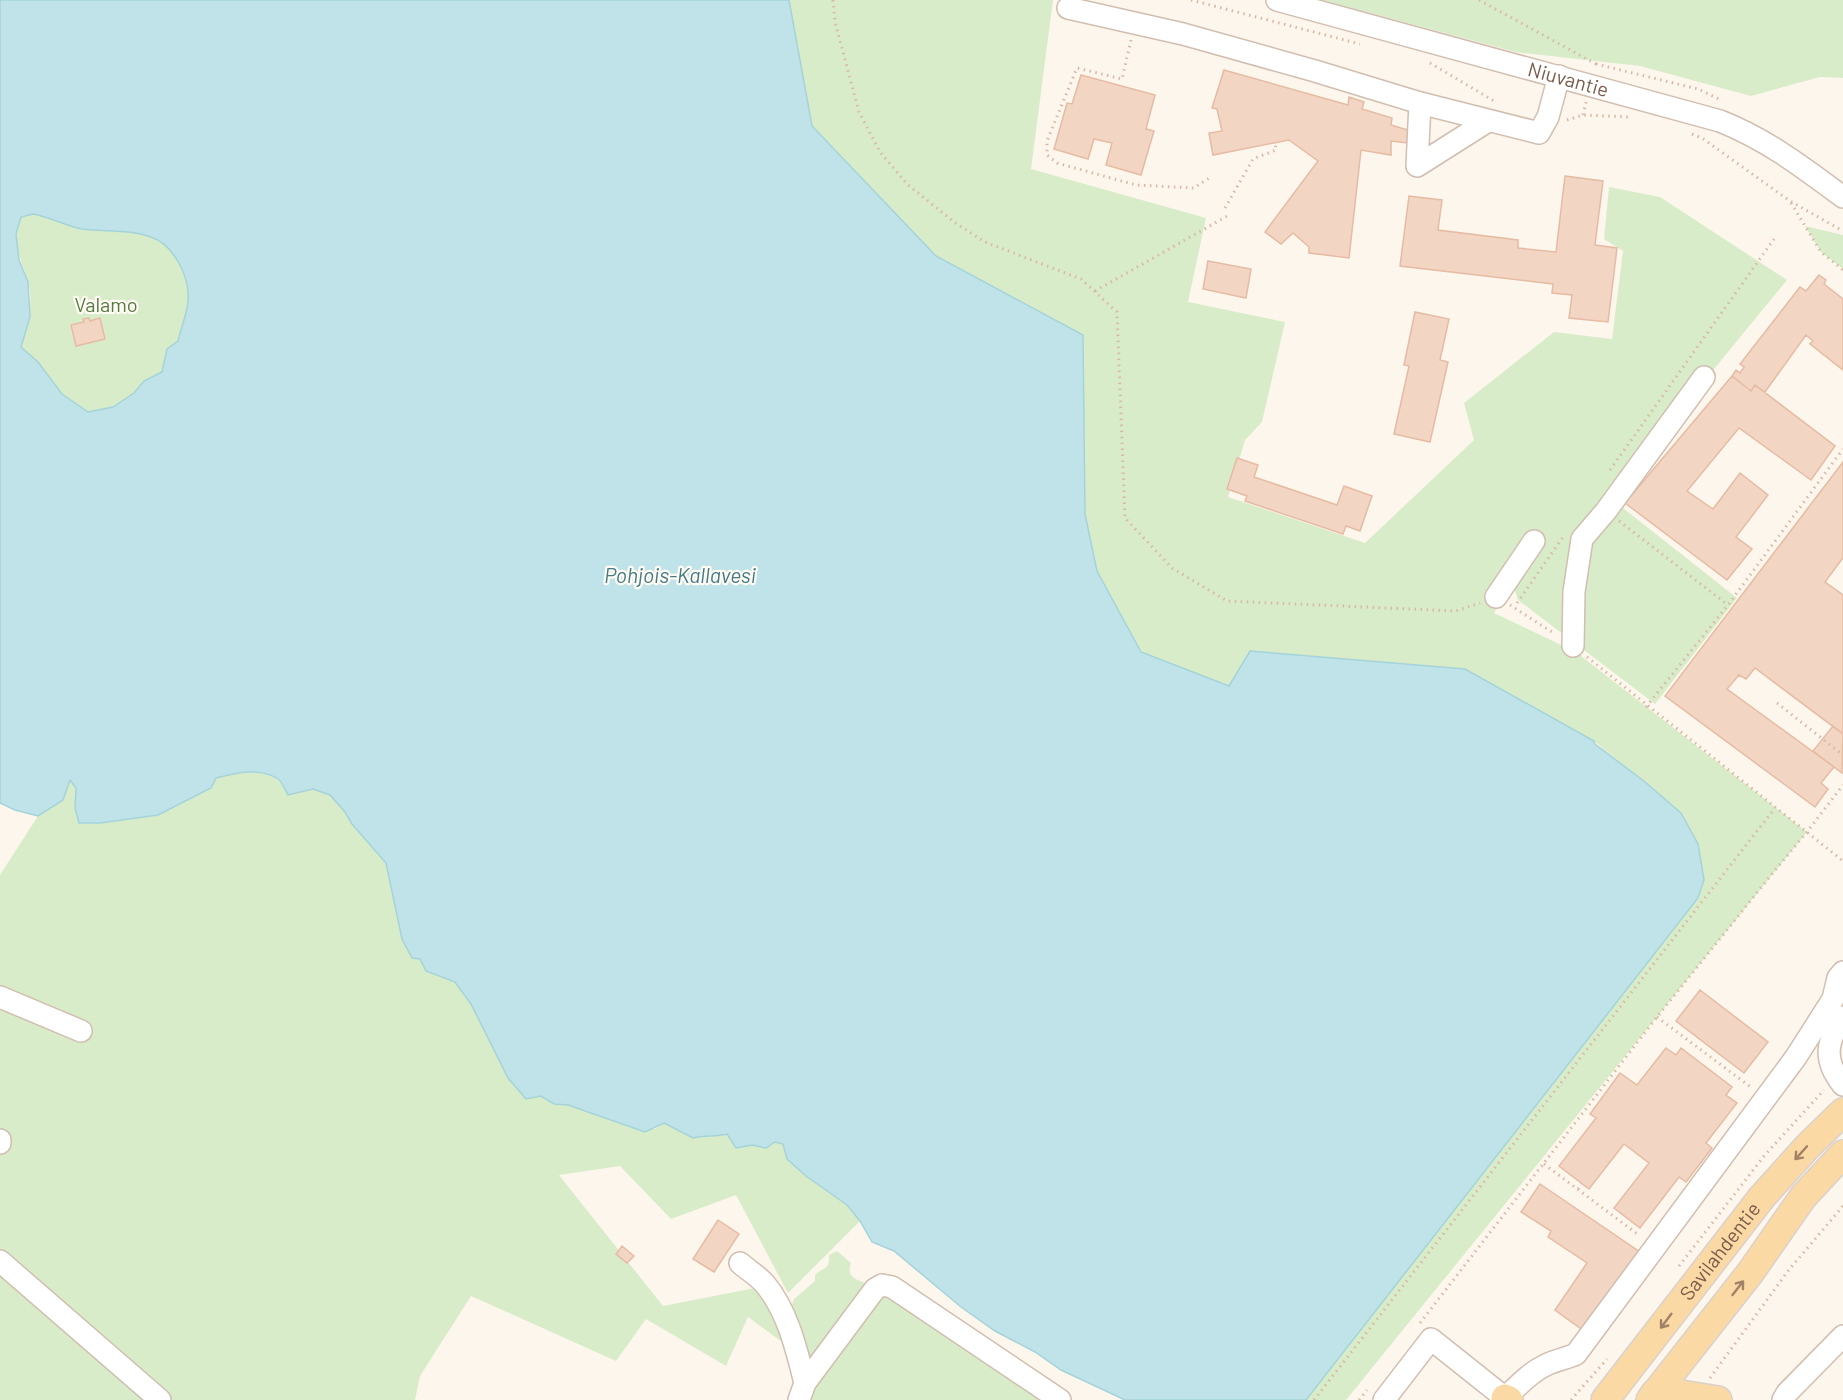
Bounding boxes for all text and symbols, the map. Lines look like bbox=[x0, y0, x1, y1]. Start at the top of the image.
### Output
street label: Niuvantie bbox=[1526, 56, 1612, 101]
park label: Valamo bbox=[74, 292, 138, 316]
water label: Pohjois-Kallavesi bbox=[604, 562, 757, 587]
one-way arrow bbox=[1794, 1145, 1808, 1160]
street label: Savilahdentie bbox=[1674, 1197, 1765, 1304]
one-way arrow bbox=[1731, 1280, 1744, 1296]
one-way arrow bbox=[1659, 1313, 1672, 1329]

